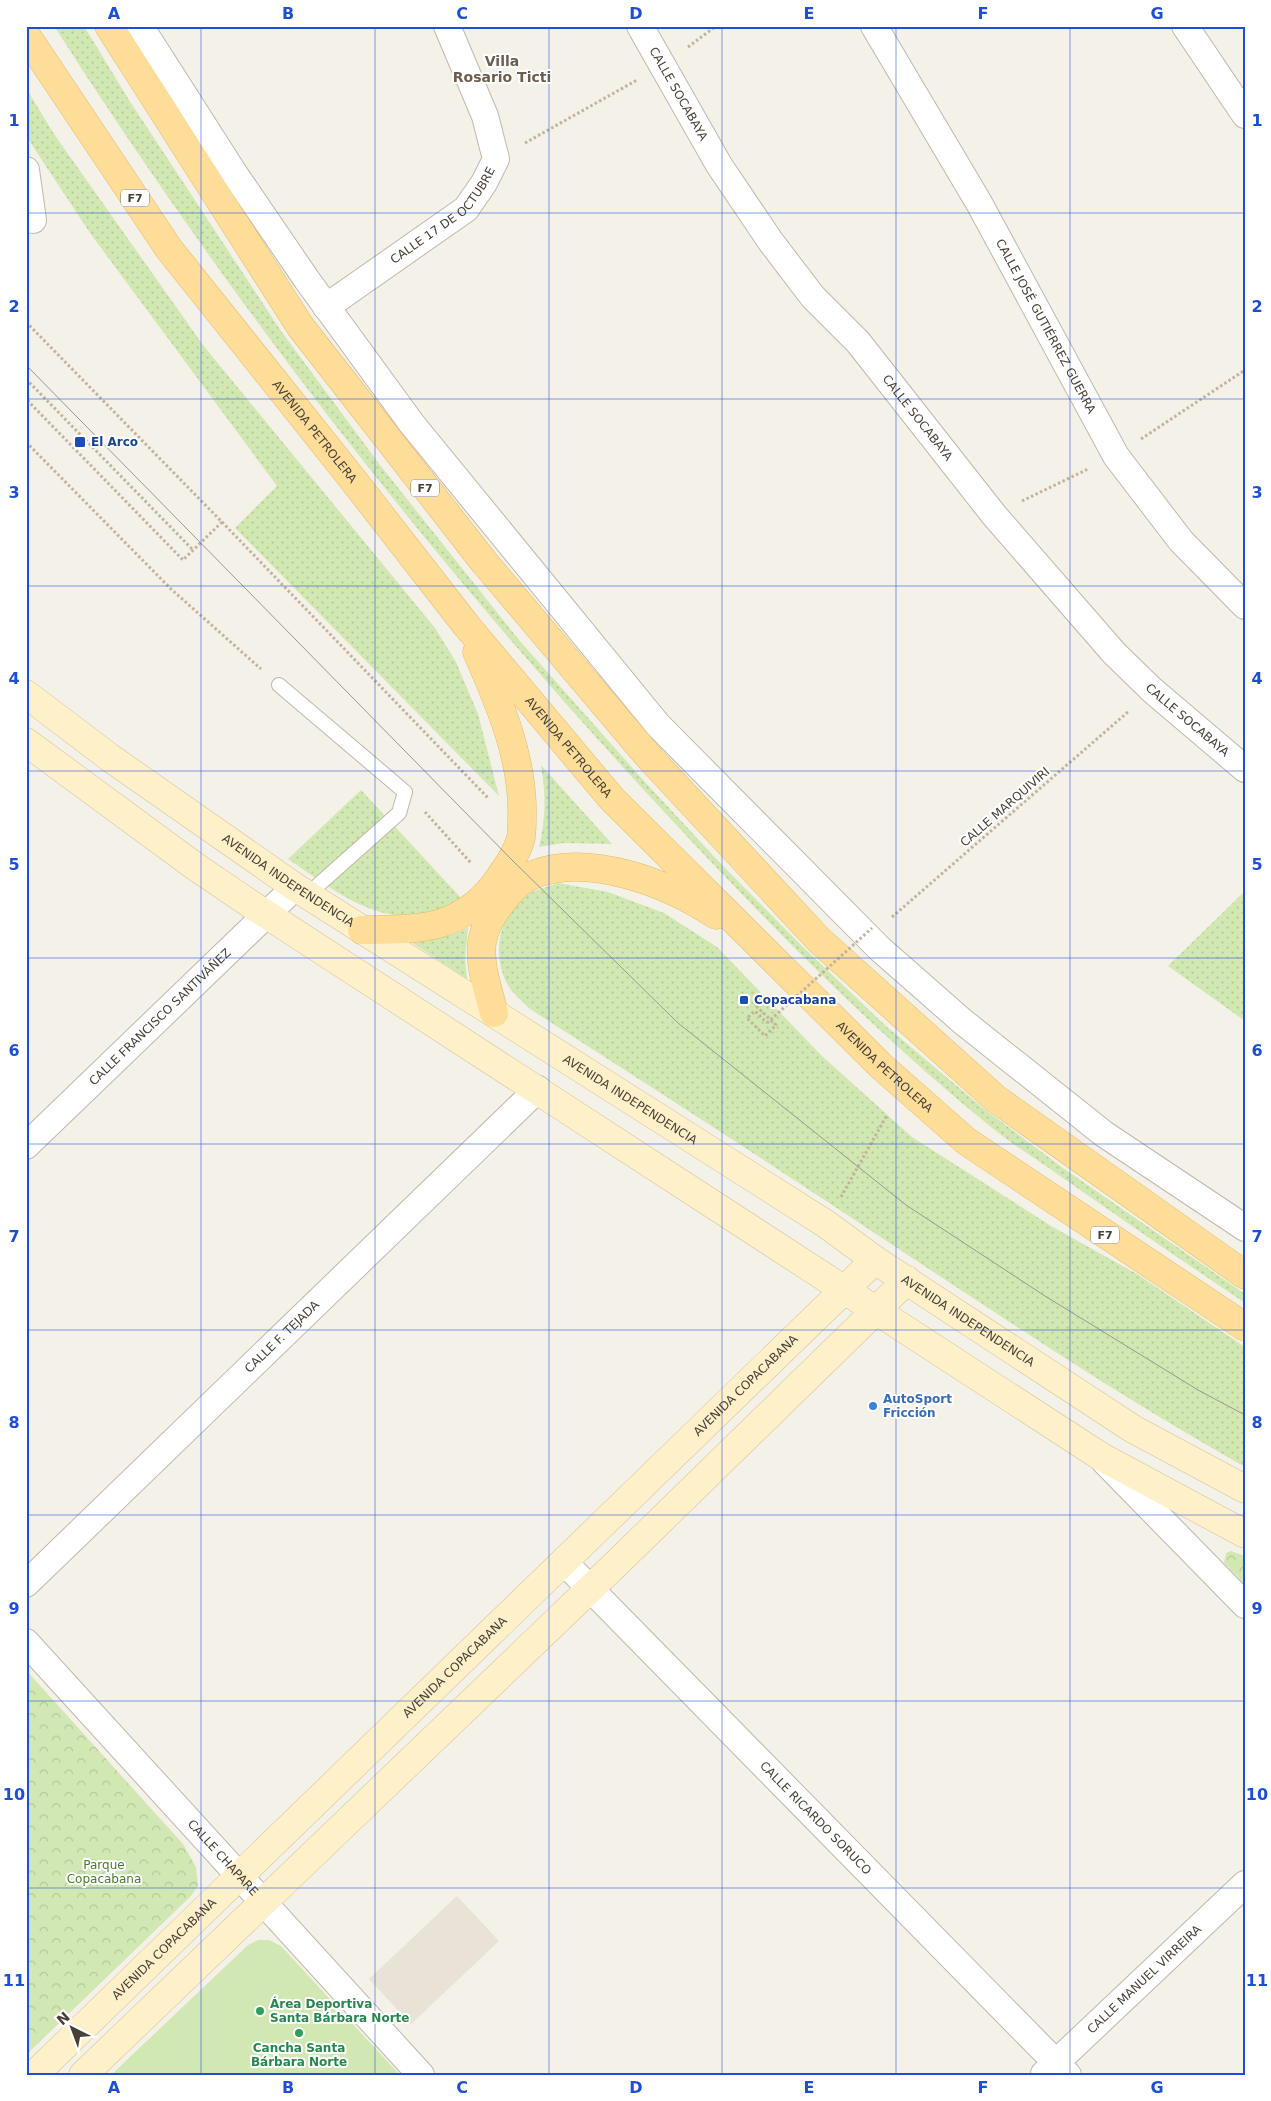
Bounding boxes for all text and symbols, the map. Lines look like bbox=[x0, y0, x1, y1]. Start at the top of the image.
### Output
text: A bbox=[108, 4, 121, 23]
text: B bbox=[282, 4, 294, 23]
text: C bbox=[456, 4, 468, 23]
text: D bbox=[629, 4, 643, 23]
text: E bbox=[804, 4, 814, 23]
text: F bbox=[978, 4, 988, 23]
text: G bbox=[1150, 4, 1164, 23]
street label: CALLE SOCABAYA bbox=[646, 45, 711, 144]
district label: Villa Rosario Ticti bbox=[453, 53, 551, 85]
text: 1 bbox=[8, 111, 20, 130]
text: 1 bbox=[1251, 111, 1263, 130]
street label: CALLE 17 DE OCTUBRE bbox=[388, 165, 498, 267]
road number: F7 bbox=[121, 190, 149, 207]
street label: CALLE JOSÉ GUTIÉRREZ GUERRA bbox=[993, 237, 1099, 417]
text: 2 bbox=[8, 297, 20, 316]
text: 2 bbox=[1251, 297, 1263, 316]
street label: CALLE SOCABAYA bbox=[880, 372, 956, 464]
street label: AVENIDA PETROLERA bbox=[270, 378, 360, 486]
marker: El Arco bbox=[73, 435, 87, 449]
place label: El Arco bbox=[91, 435, 138, 449]
road number: F7 bbox=[411, 479, 439, 496]
text: 3 bbox=[8, 483, 20, 502]
text: 3 bbox=[1251, 483, 1263, 502]
text: 4 bbox=[8, 669, 20, 688]
text: 4 bbox=[1251, 669, 1263, 688]
street label: CALLE SOCABAYA bbox=[1143, 681, 1233, 760]
street label: AVENIDA PETROLERA bbox=[522, 694, 615, 801]
street label: CALLE MARQUIVIRI bbox=[958, 764, 1052, 850]
street label: AVENIDA INDEPENDENCIA bbox=[220, 831, 358, 930]
text: 5 bbox=[8, 855, 20, 874]
text: 5 bbox=[1251, 855, 1263, 874]
street label: CALLE FRANCISCO SANTIVÁÑEZ bbox=[86, 946, 234, 1088]
place label: Copacabana bbox=[754, 993, 836, 1007]
marker: Copacabana bbox=[738, 994, 750, 1006]
street label: AVENIDA PETROLERA bbox=[833, 1019, 936, 1116]
text: 6 bbox=[8, 1041, 20, 1060]
text: 6 bbox=[1251, 1041, 1263, 1060]
street label: AVENIDA INDEPENDENCIA bbox=[560, 1052, 700, 1148]
road number: F7 bbox=[1091, 1226, 1119, 1244]
text: 7 bbox=[8, 1227, 20, 1246]
text: 7 bbox=[1251, 1227, 1263, 1246]
street label: AVENIDA INDEPENDENCIA bbox=[899, 1272, 1038, 1370]
street label: CALLE F. TEJADA bbox=[242, 1297, 323, 1376]
street label: AVENIDA COPACABANA bbox=[691, 1331, 801, 1439]
place label: AutoSport Fricción bbox=[883, 1392, 952, 1420]
marker: AutoSport Fricción bbox=[867, 1400, 879, 1412]
text: 8 bbox=[8, 1413, 20, 1432]
text: 8 bbox=[1251, 1413, 1263, 1432]
text: 9 bbox=[8, 1599, 20, 1618]
text: 9 bbox=[1251, 1599, 1263, 1618]
street label: AVENIDA COPACABANA bbox=[400, 1613, 510, 1721]
street label: CALLE RICARDO SORUCO bbox=[757, 1759, 874, 1878]
text: 10 bbox=[3, 1785, 25, 1804]
text: 10 bbox=[1246, 1785, 1268, 1804]
street label: CALLE CHAPARE bbox=[185, 1817, 261, 1899]
park label: Parque Copacabana bbox=[67, 1858, 141, 1886]
street label: AVENIDA COPACABANA bbox=[109, 1895, 219, 2003]
street label: CALLE MANUEL VIRREIRA bbox=[1084, 1922, 1205, 2036]
text: 11 bbox=[3, 1971, 25, 1990]
text: 11 bbox=[1246, 1971, 1268, 1990]
place label: Área Deportiva Santa Bárbara Norte bbox=[270, 1996, 409, 2025]
north arrow bbox=[48, 2004, 98, 2054]
marker: Área Deportiva Santa Bárbara Norte bbox=[254, 2005, 266, 2017]
text: N bbox=[54, 2008, 73, 2028]
marker: Cancha Santa Bárbara Norte bbox=[293, 2027, 305, 2039]
place label: Cancha Santa Bárbara Norte bbox=[251, 2041, 347, 2069]
text: A bbox=[108, 2078, 121, 2097]
text: B bbox=[282, 2078, 294, 2097]
text: C bbox=[456, 2078, 468, 2097]
text: D bbox=[629, 2078, 643, 2097]
text: E bbox=[804, 2078, 814, 2097]
text: F bbox=[978, 2078, 988, 2097]
text: G bbox=[1150, 2078, 1164, 2097]

